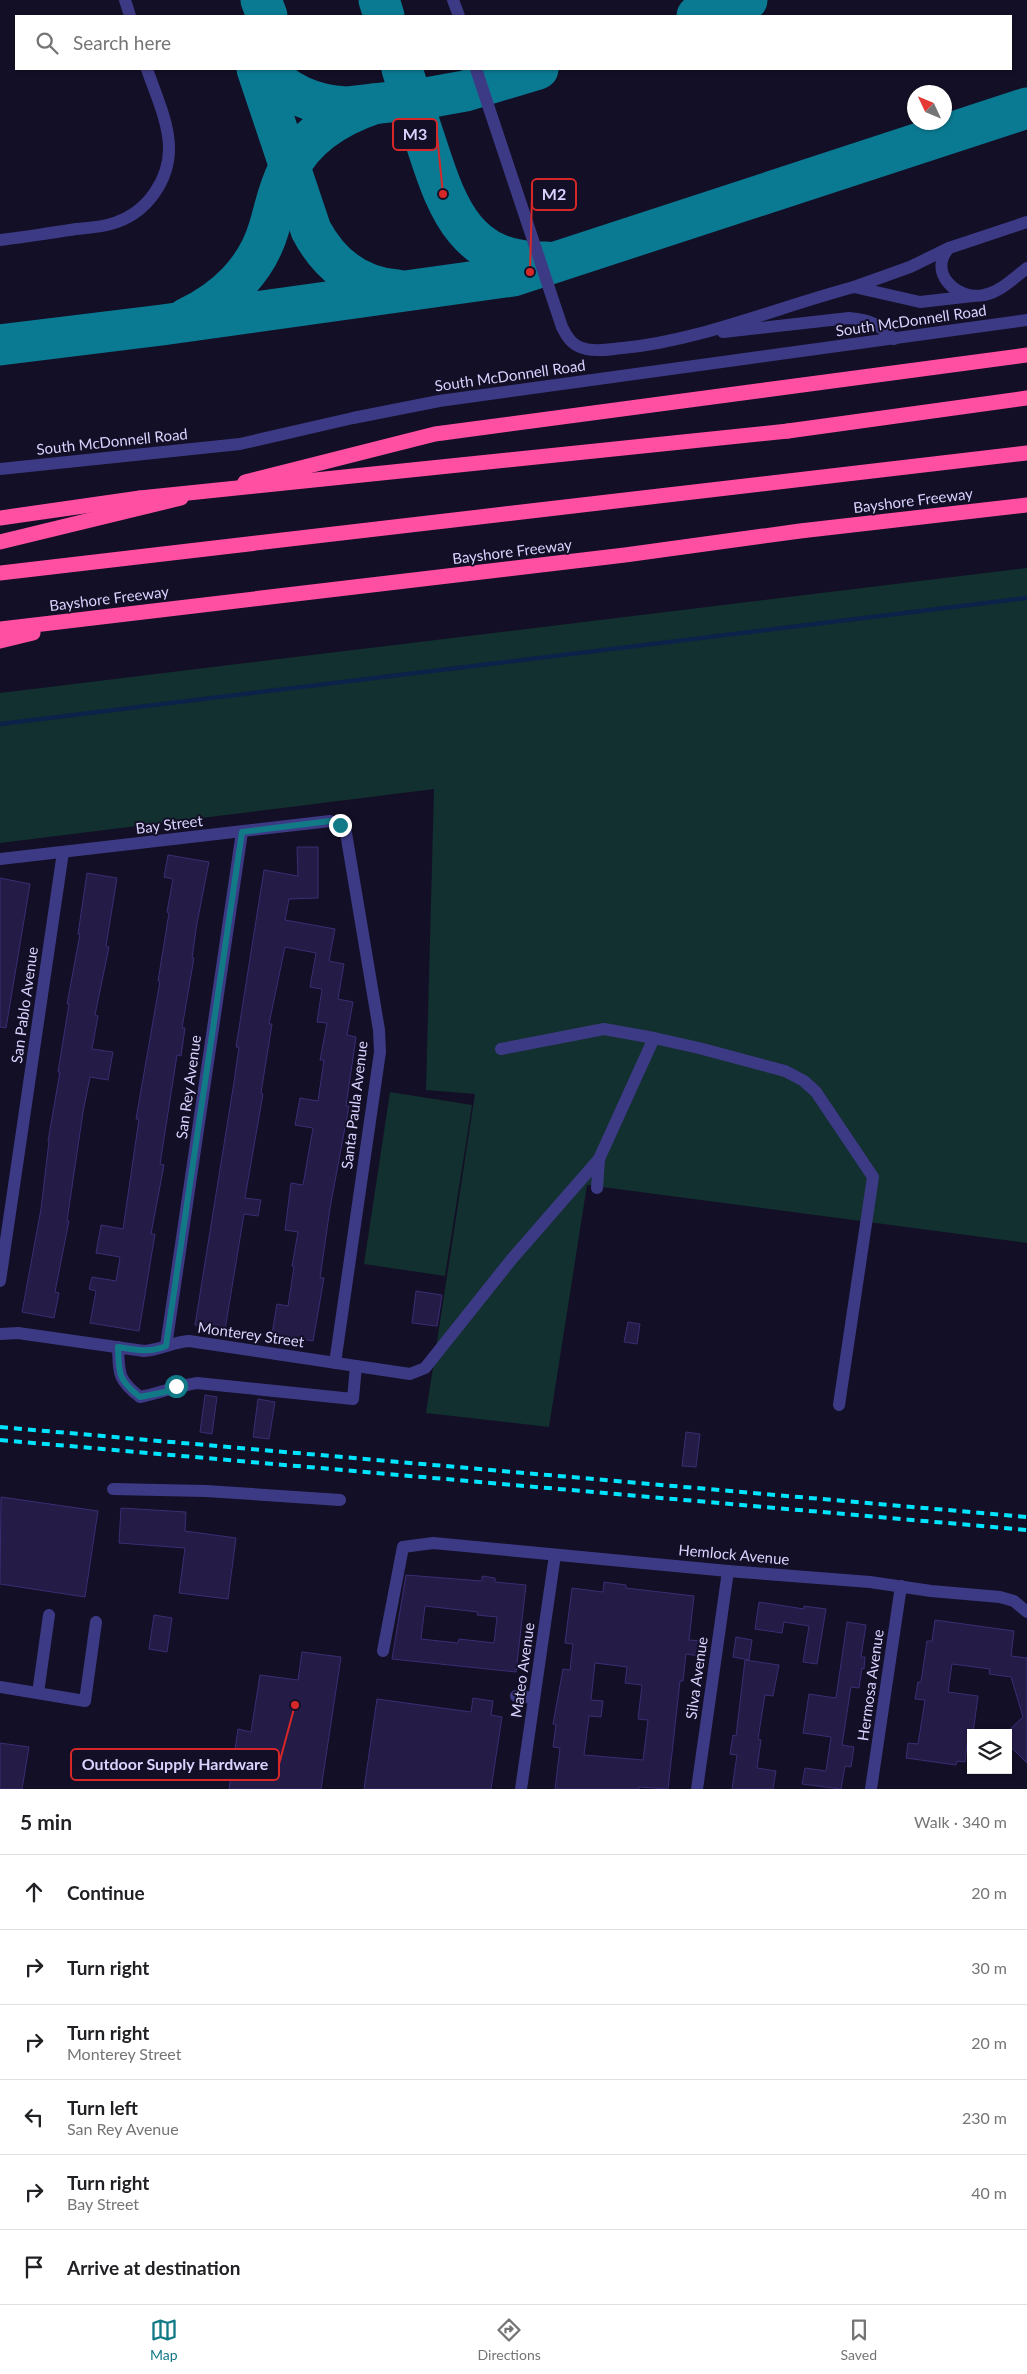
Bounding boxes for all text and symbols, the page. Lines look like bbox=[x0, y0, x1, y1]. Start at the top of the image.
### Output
search box bbox=[15, 15, 1012, 70]
icon: search bbox=[33, 29, 61, 57]
text: Search here bbox=[73, 31, 171, 54]
north arrow bbox=[907, 85, 952, 130]
callout: M3 bbox=[393, 119, 437, 150]
text: M3 bbox=[403, 124, 427, 143]
callout: M2 bbox=[532, 179, 576, 210]
text: M2 bbox=[542, 184, 566, 203]
street label: South McDonnell Road bbox=[834, 301, 988, 339]
street label: South McDonnell Road bbox=[433, 356, 587, 394]
street label: South McDonnell Road bbox=[35, 424, 189, 458]
street label: Bayshore Freeway bbox=[852, 484, 974, 516]
street label: Bayshore Freeway bbox=[451, 535, 573, 567]
street label: Bayshore Freeway bbox=[48, 582, 170, 614]
street label: Bay Street bbox=[134, 811, 204, 837]
route end bbox=[329, 814, 352, 837]
street label: San Pablo Avenue bbox=[7, 946, 41, 1064]
street label: San Rey Avenue bbox=[172, 1034, 204, 1140]
street label: Santa Paula Avenue bbox=[337, 1040, 371, 1170]
street label: Monterey Street bbox=[197, 1318, 306, 1350]
route start bbox=[165, 1375, 188, 1398]
street label: Hemlock Avenue bbox=[678, 1540, 790, 1568]
street label: Mateo Avenue bbox=[506, 1621, 538, 1719]
street label: Hermosa Avenue bbox=[853, 1628, 887, 1742]
street label: Silva Avenue bbox=[681, 1635, 711, 1720]
map controls bbox=[967, 1729, 1012, 1774]
button: layers bbox=[967, 1729, 1012, 1774]
callout: Outdoor Supply Hardware bbox=[71, 1749, 279, 1780]
text: Outdoor Supply Hardware bbox=[82, 1754, 269, 1773]
text: 5 min bbox=[20, 1809, 72, 1834]
text: Walk · 340 m bbox=[914, 1812, 1007, 1831]
icon: ahead bbox=[20, 1878, 48, 1906]
text: Continue bbox=[67, 1881, 145, 1904]
text: 20 m bbox=[971, 1883, 1007, 1902]
icon: right bbox=[20, 1953, 48, 1981]
text: Turn right bbox=[67, 1956, 149, 1979]
text: 30 m bbox=[971, 1958, 1007, 1977]
text: Turn right bbox=[67, 2021, 149, 2044]
icon: right bbox=[20, 2028, 48, 2056]
text: 20 m bbox=[971, 2033, 1007, 2052]
text: Monterey Street bbox=[67, 2044, 181, 2063]
text: Turn left bbox=[67, 2096, 138, 2119]
icon: left bbox=[20, 2103, 48, 2131]
text: 230 m bbox=[962, 2108, 1007, 2127]
text: San Rey Avenue bbox=[67, 2119, 179, 2138]
text: Turn right bbox=[67, 2171, 149, 2194]
icon: right bbox=[20, 2178, 48, 2206]
text: 40 m bbox=[971, 2183, 1007, 2202]
text: Bay Street bbox=[67, 2194, 139, 2213]
icon: arrive bbox=[20, 2253, 48, 2281]
text: Arrive at destination bbox=[67, 2256, 240, 2279]
tab: Map bbox=[150, 2316, 178, 2363]
tab: Directions bbox=[478, 2316, 541, 2363]
tab: Saved bbox=[841, 2316, 877, 2363]

